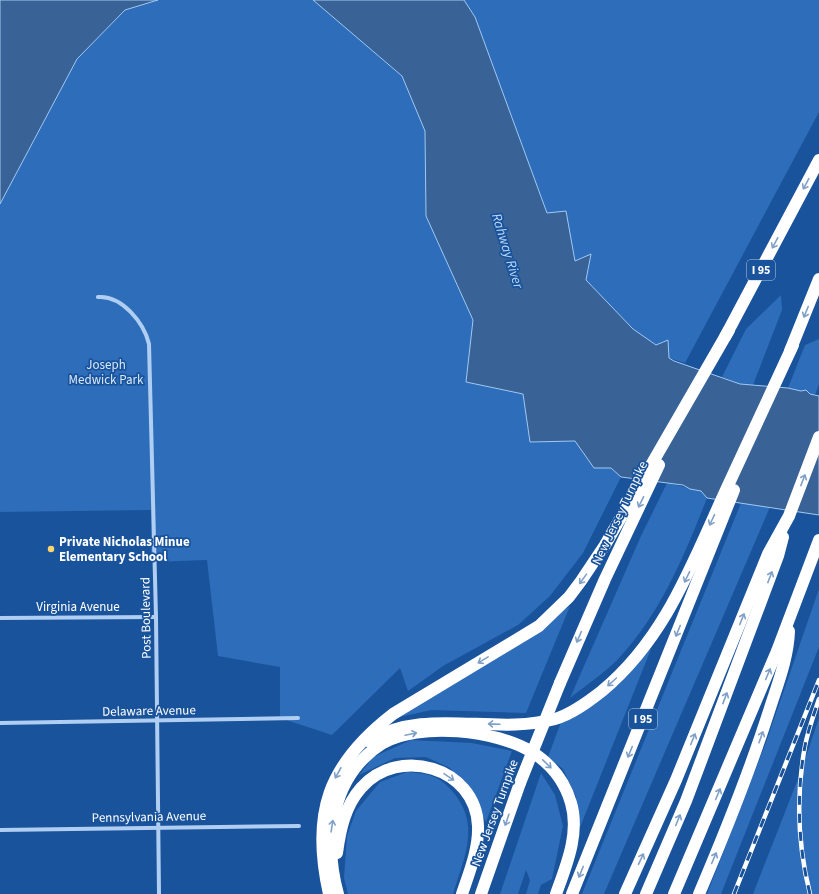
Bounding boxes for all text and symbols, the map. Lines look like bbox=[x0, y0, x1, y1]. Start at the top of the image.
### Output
one-way arrow bbox=[802, 178, 809, 190]
water label: Rahway River bbox=[486, 211, 528, 292]
one-way arrow bbox=[771, 237, 778, 249]
road number: I 95 bbox=[747, 260, 775, 280]
one-way arrow bbox=[801, 305, 809, 317]
park label: Joseph Medwick Park bbox=[69, 356, 144, 389]
street label: New Jersey Turnpike bbox=[588, 458, 652, 568]
one-way arrow bbox=[799, 474, 807, 486]
one-way arrow bbox=[637, 496, 644, 508]
one-way arrow bbox=[708, 514, 715, 526]
place label: Private Nicholas Minue Elementary School bbox=[59, 533, 190, 566]
marker: Private Nicholas Minue Elementary School bbox=[46, 544, 56, 554]
one-way arrow bbox=[683, 570, 690, 582]
one-way arrow bbox=[767, 571, 775, 583]
one-way arrow bbox=[579, 574, 587, 585]
street label: Post Boulevard bbox=[136, 577, 156, 659]
street label: Virginia Avenue bbox=[36, 598, 120, 616]
one-way arrow bbox=[739, 613, 746, 625]
one-way arrow bbox=[673, 625, 681, 637]
one-way arrow bbox=[575, 630, 582, 642]
one-way arrow bbox=[477, 657, 489, 665]
one-way arrow bbox=[764, 669, 772, 681]
one-way arrow bbox=[607, 677, 618, 686]
one-way arrow bbox=[721, 693, 729, 705]
street label: Delaware Avenue bbox=[102, 701, 196, 721]
road number: I 95 bbox=[629, 709, 657, 729]
one-way arrow bbox=[488, 720, 501, 728]
one-way arrow bbox=[404, 729, 417, 737]
one-way arrow bbox=[757, 731, 765, 743]
one-way arrow bbox=[689, 734, 697, 746]
one-way arrow bbox=[625, 745, 633, 757]
street label: New Jersey Turnpike bbox=[467, 757, 523, 869]
one-way arrow bbox=[542, 759, 552, 769]
one-way arrow bbox=[334, 767, 342, 779]
one-way arrow bbox=[443, 773, 455, 781]
one-way arrow bbox=[714, 789, 722, 801]
street label: Pennsylvania Avenue bbox=[92, 807, 206, 827]
one-way arrow bbox=[502, 814, 510, 826]
one-way arrow bbox=[675, 814, 683, 826]
one-way arrow bbox=[328, 820, 336, 833]
one-way arrow bbox=[638, 853, 645, 865]
one-way arrow bbox=[711, 853, 719, 865]
one-way arrow bbox=[577, 866, 584, 878]

